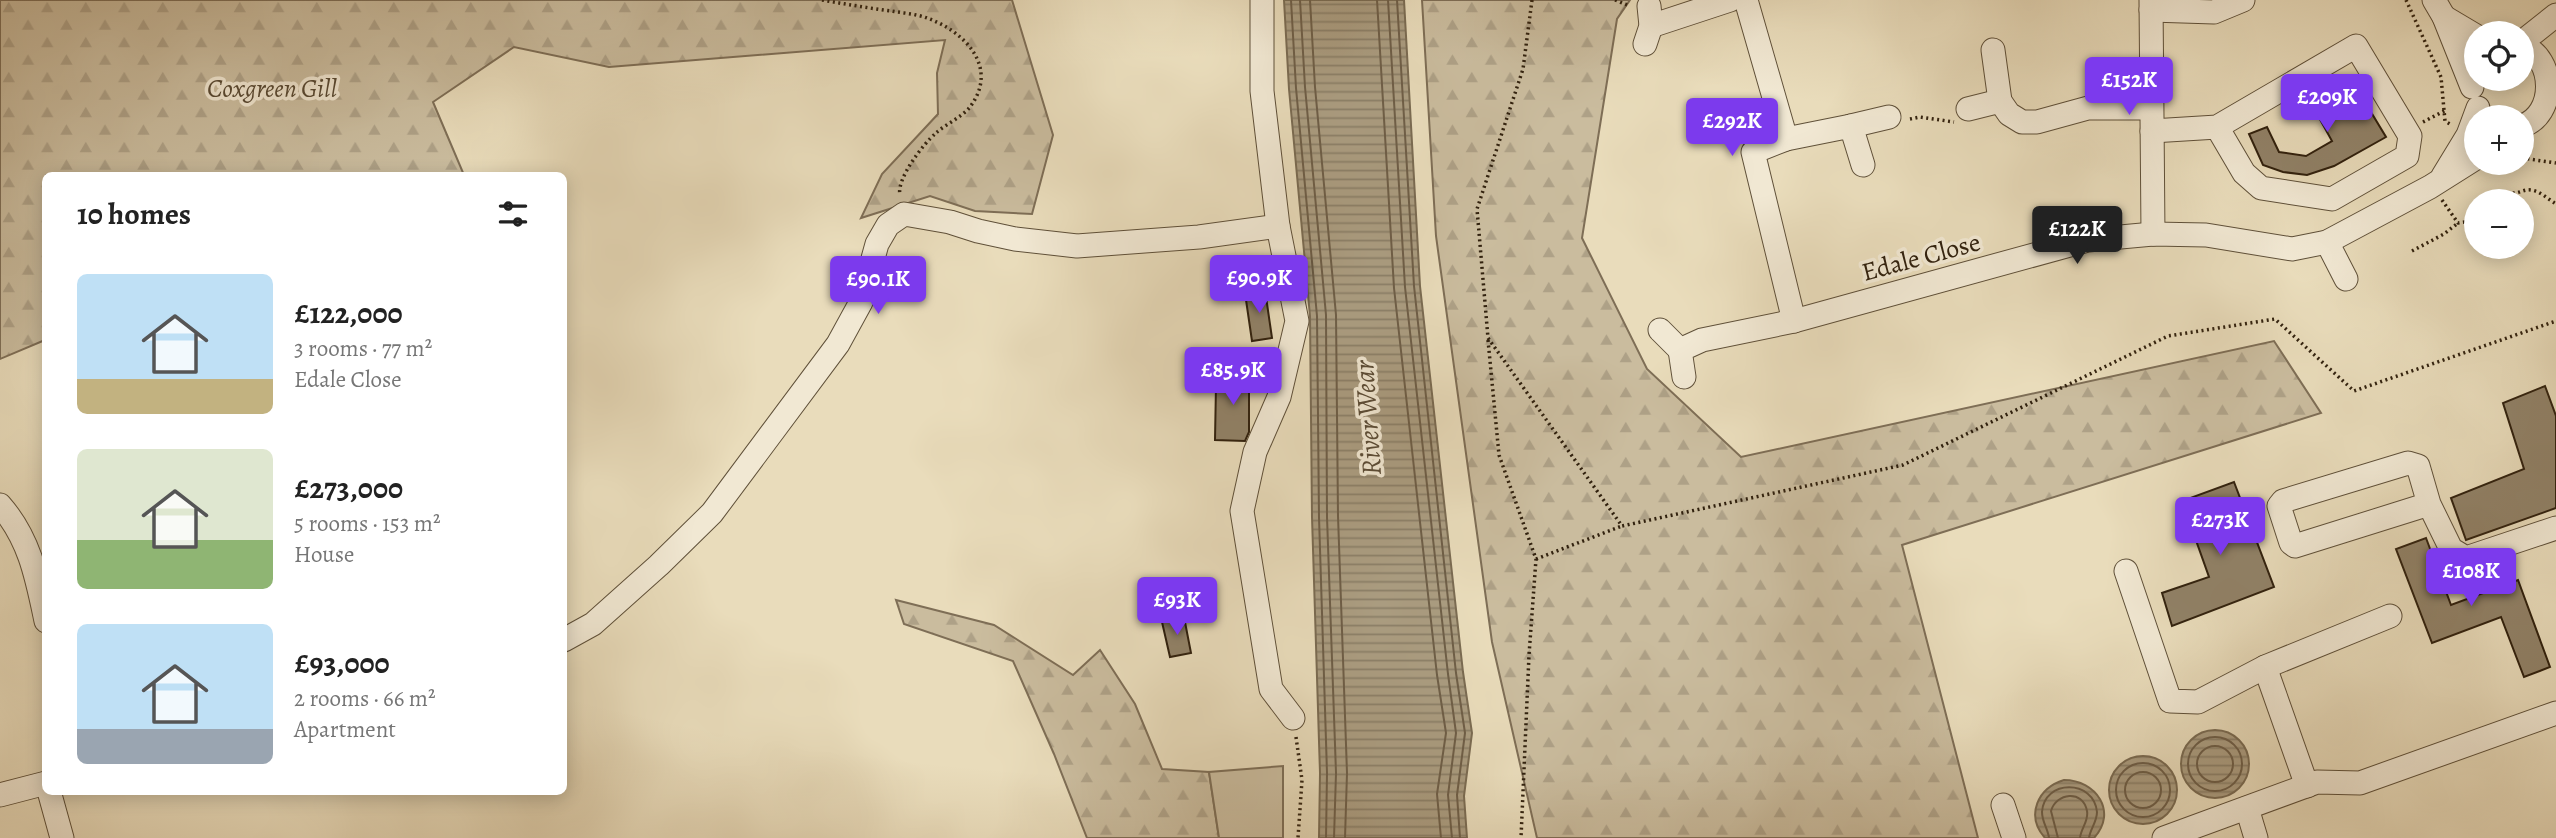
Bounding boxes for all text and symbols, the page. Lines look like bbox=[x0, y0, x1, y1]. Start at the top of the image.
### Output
map controls bbox=[2464, 21, 2534, 259]
button: locate bbox=[2464, 21, 2534, 91]
pin: £152K bbox=[2080, 58, 2178, 117]
text: £152K bbox=[2101, 64, 2157, 95]
park label: Coxgreen Gill bbox=[207, 71, 337, 106]
pin: £209K bbox=[2278, 74, 2376, 134]
text: £209K bbox=[2297, 81, 2357, 112]
pin: £292K bbox=[1683, 99, 1781, 158]
text: £292K bbox=[1702, 105, 1762, 136]
button: + bbox=[2464, 105, 2534, 175]
button: − bbox=[2464, 189, 2534, 259]
text: 10 homes bbox=[77, 194, 191, 234]
icon: filters bbox=[494, 195, 532, 233]
pin: £122K bbox=[2028, 206, 2126, 266]
text: £122K bbox=[2048, 213, 2106, 244]
street label: Edale Close bbox=[1858, 224, 1984, 290]
pin: £90.1K bbox=[821, 256, 935, 316]
pin: £90.9K bbox=[1202, 256, 1316, 315]
text: £90.9K bbox=[1226, 262, 1292, 293]
text: £90.1K bbox=[846, 263, 910, 294]
text: £122,000 bbox=[294, 293, 403, 333]
icon: home bbox=[133, 302, 217, 386]
text: 3 rooms · 77 m² bbox=[294, 333, 432, 364]
pin: £85.9K bbox=[1176, 348, 1290, 407]
text: £85.9K bbox=[1201, 354, 1265, 385]
water label: River Wear bbox=[1345, 358, 1391, 477]
text: Edale Close bbox=[294, 364, 402, 395]
text: £273,000 bbox=[294, 468, 403, 508]
icon: home bbox=[133, 477, 217, 561]
pin: £273K bbox=[2171, 498, 2269, 557]
text: £273K bbox=[2191, 504, 2249, 535]
text: 5 rooms · 153 m² bbox=[294, 508, 441, 539]
text: House bbox=[294, 539, 354, 570]
pin: £108K bbox=[2422, 548, 2520, 608]
text: £108K bbox=[2442, 555, 2500, 586]
pin: £93K bbox=[1136, 578, 1218, 637]
text: £93K bbox=[1153, 584, 1201, 615]
text: £93,000 bbox=[294, 643, 390, 683]
icon: home bbox=[133, 652, 217, 736]
text: 2 rooms · 66 m² bbox=[294, 683, 436, 714]
text: Apartment bbox=[294, 714, 396, 745]

